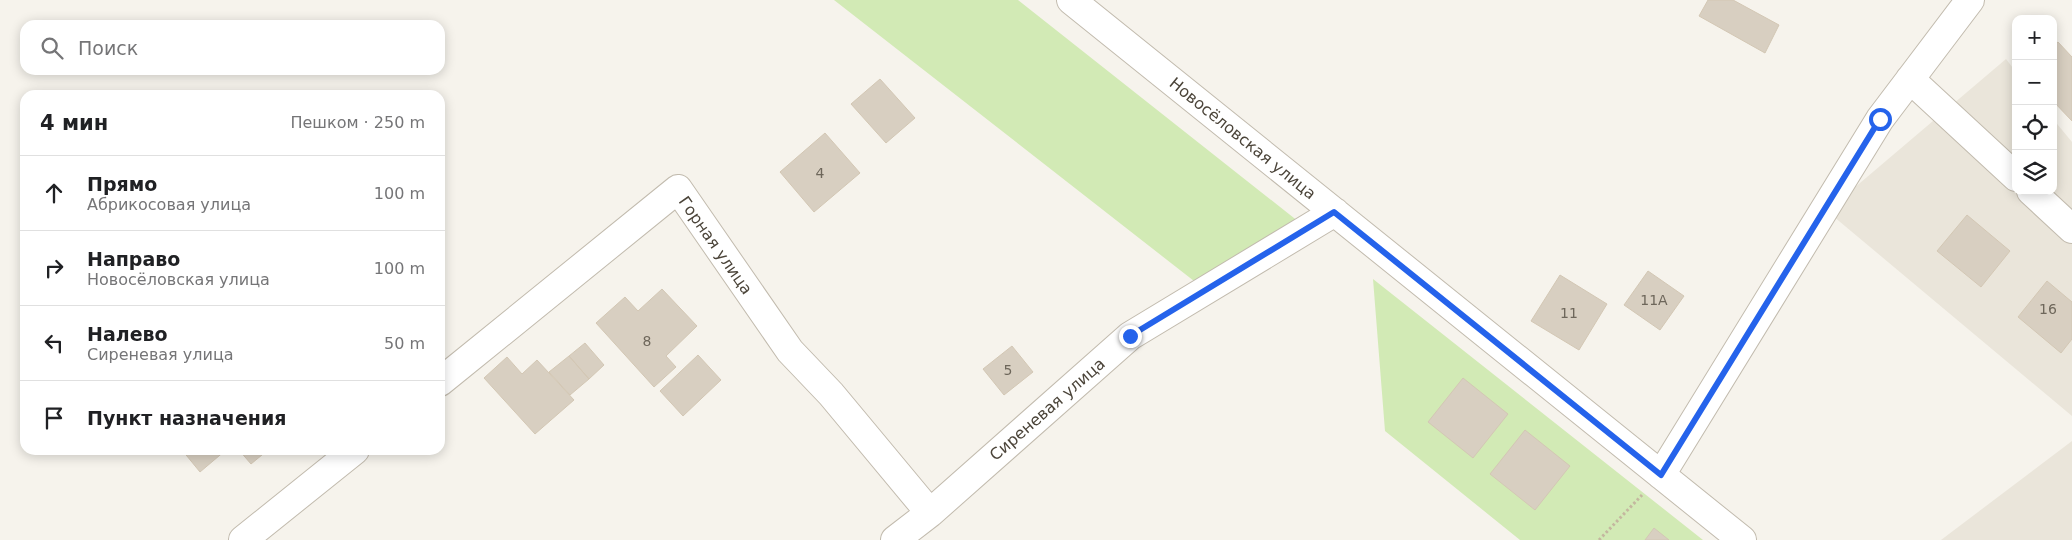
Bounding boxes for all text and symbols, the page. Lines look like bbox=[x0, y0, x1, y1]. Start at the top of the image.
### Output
map controls bbox=[2012, 15, 2057, 195]
button: + bbox=[2012, 15, 2057, 60]
search box bbox=[20, 20, 445, 75]
icon: search bbox=[38, 34, 66, 62]
text: Поиск bbox=[78, 37, 138, 59]
button: − bbox=[2012, 60, 2057, 105]
street label: Новосёловская улица bbox=[1166, 73, 1320, 203]
button: locate bbox=[2012, 105, 2057, 150]
route start bbox=[1869, 108, 1892, 131]
text: 4 мин bbox=[40, 111, 108, 135]
text: Пешком · 250 m bbox=[290, 113, 425, 132]
button: layers bbox=[2012, 150, 2057, 195]
house number: 4 bbox=[816, 165, 825, 181]
text: Прямо bbox=[87, 173, 157, 195]
icon: ahead bbox=[40, 179, 68, 207]
text: 100 m bbox=[374, 184, 425, 203]
street label: Горная улица bbox=[675, 193, 756, 298]
text: Абрикосовая улица bbox=[87, 195, 251, 214]
text: Направо bbox=[87, 248, 180, 270]
icon: right bbox=[40, 254, 68, 282]
text: 100 m bbox=[374, 259, 425, 278]
text: Новосёловская улица bbox=[87, 270, 270, 289]
house number: 11А bbox=[1640, 292, 1668, 308]
house number: 16 bbox=[2039, 301, 2057, 317]
house number: 11 bbox=[1560, 305, 1578, 321]
text: Налево bbox=[87, 323, 168, 345]
route end bbox=[1119, 325, 1142, 348]
icon: left bbox=[40, 329, 68, 357]
house number: 8 bbox=[643, 333, 651, 349]
text: 50 m bbox=[384, 334, 425, 353]
text: Сиреневая улица bbox=[87, 345, 234, 364]
street label: Сиреневая улица bbox=[986, 354, 1109, 465]
house number: 5 bbox=[1004, 362, 1012, 378]
icon: arrive bbox=[40, 404, 68, 432]
text: Пункт назначения bbox=[87, 407, 286, 429]

